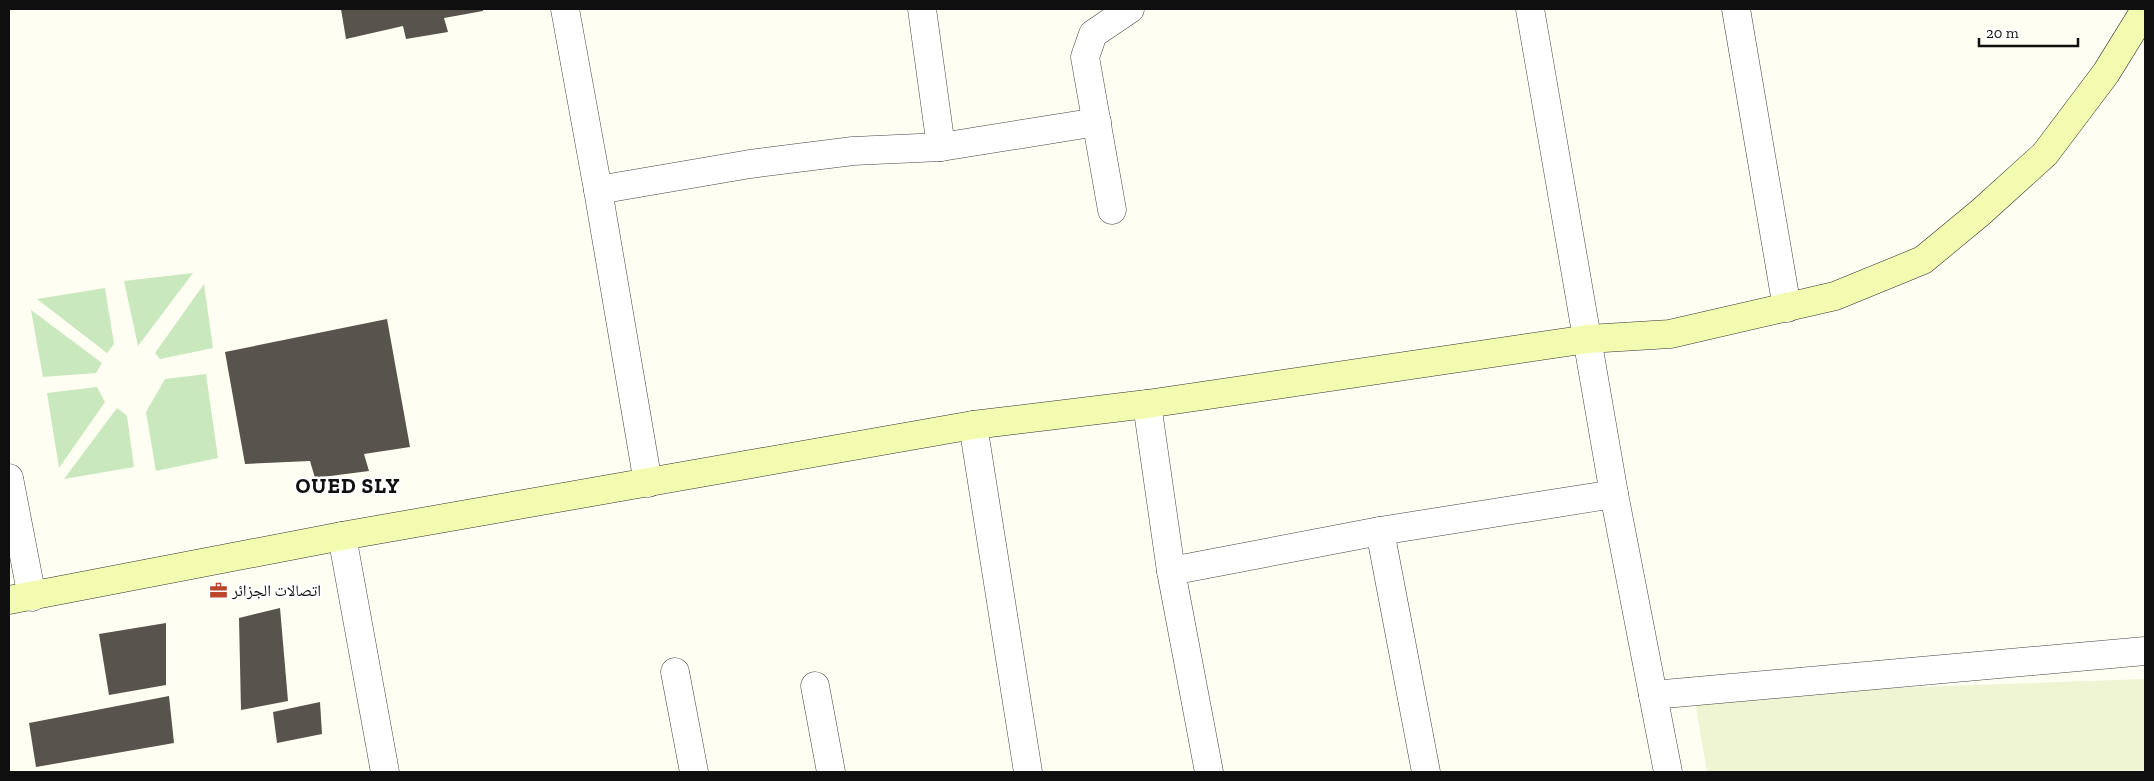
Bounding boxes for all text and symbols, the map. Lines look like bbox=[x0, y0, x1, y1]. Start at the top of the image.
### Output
scale bar bbox=[1979, 15, 2078, 47]
text: 20 m bbox=[1986, 24, 2019, 42]
district label: OUED SLY bbox=[296, 473, 400, 498]
office icon: اتصالات الجزائر bbox=[208, 580, 228, 600]
place label: اتصالات الجزائر bbox=[231, 581, 321, 600]

